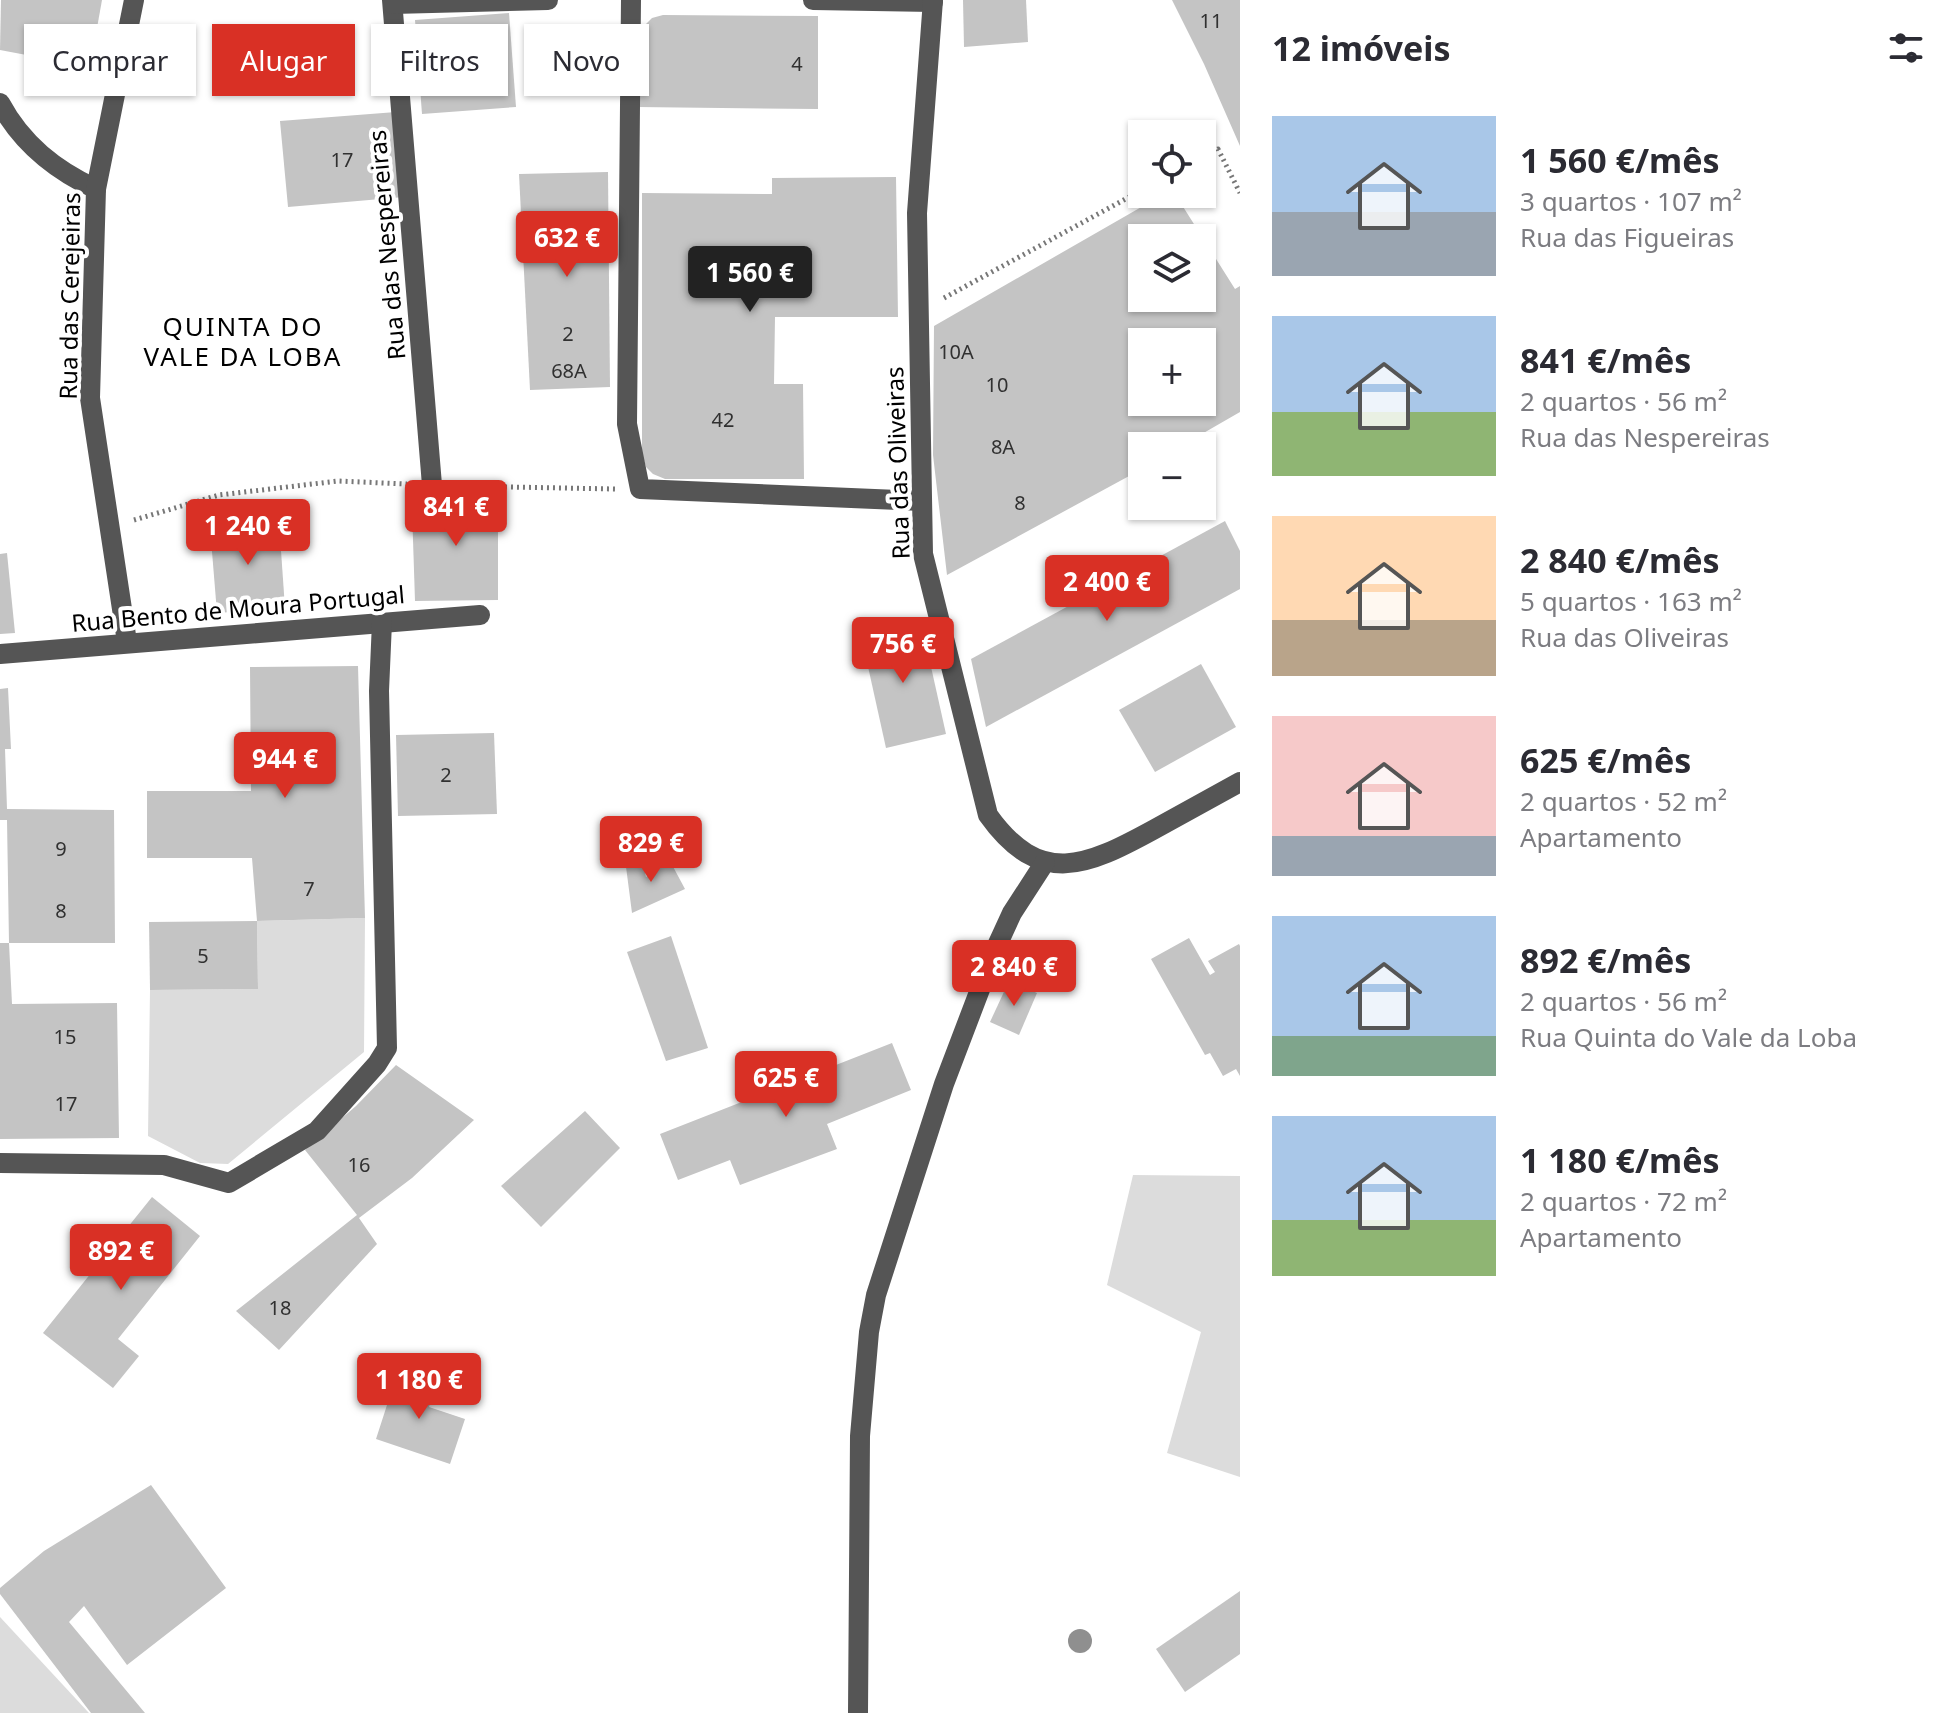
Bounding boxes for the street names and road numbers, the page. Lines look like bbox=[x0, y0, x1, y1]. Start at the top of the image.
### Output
street label: Rua das Nespereiras bbox=[360, 129, 412, 361]
street label: Rua das Cerejeiras bbox=[51, 192, 87, 400]
street label: Rua das Oliveiras bbox=[877, 366, 917, 560]
street label: Rua Bento de Moura Portugal bbox=[70, 577, 406, 639]

